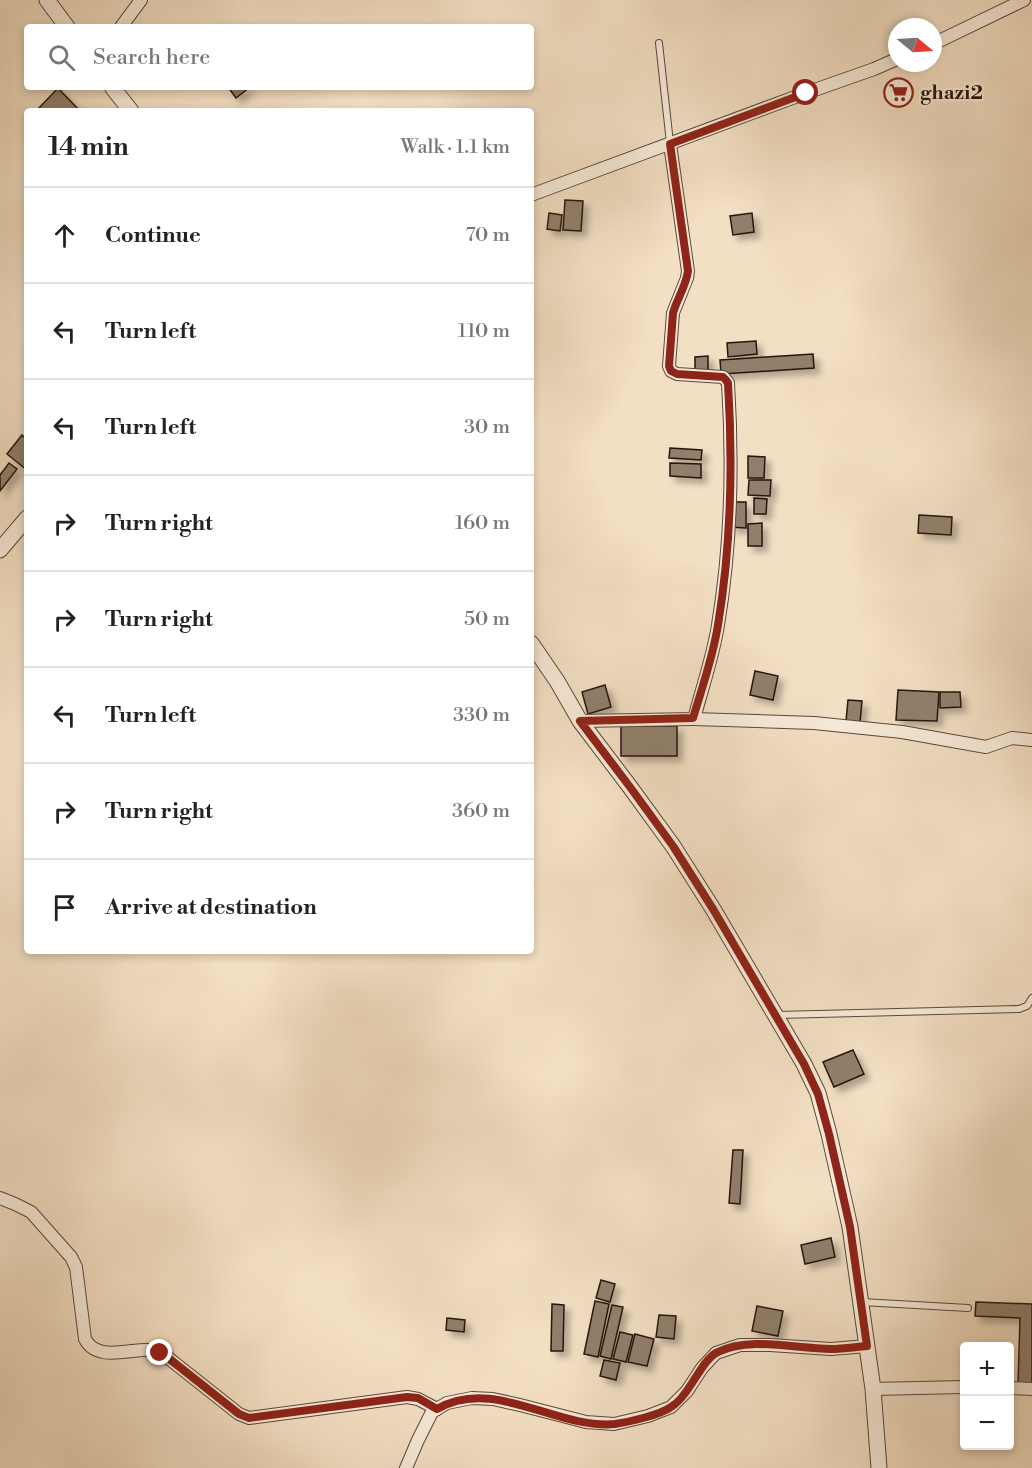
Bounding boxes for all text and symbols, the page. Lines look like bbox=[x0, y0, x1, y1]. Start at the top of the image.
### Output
north arrow bbox=[888, 18, 942, 72]
search box bbox=[24, 24, 534, 90]
icon: search bbox=[45, 41, 78, 74]
text: Search here bbox=[93, 44, 210, 71]
supermarket icon: ghazi2 bbox=[883, 76, 915, 108]
route start bbox=[792, 79, 818, 105]
place label: ghazi2 bbox=[920, 81, 983, 106]
text: 14 min bbox=[48, 131, 129, 163]
text: Walk · 1.1 km bbox=[401, 135, 510, 160]
icon: ahead bbox=[48, 219, 81, 252]
text: Continue bbox=[105, 222, 201, 249]
text: 70 m bbox=[466, 223, 510, 248]
icon: left bbox=[48, 315, 81, 348]
text: Turn left bbox=[105, 318, 196, 345]
text: 110 m bbox=[458, 319, 510, 344]
icon: left bbox=[48, 411, 81, 444]
text: Turn left bbox=[105, 414, 196, 441]
text: 30 m bbox=[464, 415, 510, 440]
icon: right bbox=[48, 507, 81, 540]
text: Turn right bbox=[105, 510, 213, 537]
text: 160 m bbox=[455, 511, 510, 536]
icon: right bbox=[48, 603, 81, 636]
text: Turn right bbox=[105, 606, 213, 633]
text: 50 m bbox=[464, 607, 510, 632]
icon: left bbox=[48, 699, 81, 732]
text: Turn left bbox=[105, 702, 196, 729]
text: 330 m bbox=[453, 703, 510, 728]
icon: right bbox=[48, 795, 81, 828]
text: Turn right bbox=[105, 798, 213, 825]
text: 360 m bbox=[452, 799, 510, 824]
icon: arrive bbox=[48, 891, 81, 924]
text: Arrive at destination bbox=[105, 894, 317, 921]
route end bbox=[146, 1339, 172, 1365]
map controls bbox=[960, 1342, 1014, 1450]
button: + bbox=[960, 1342, 1014, 1396]
button: − bbox=[960, 1396, 1014, 1450]

